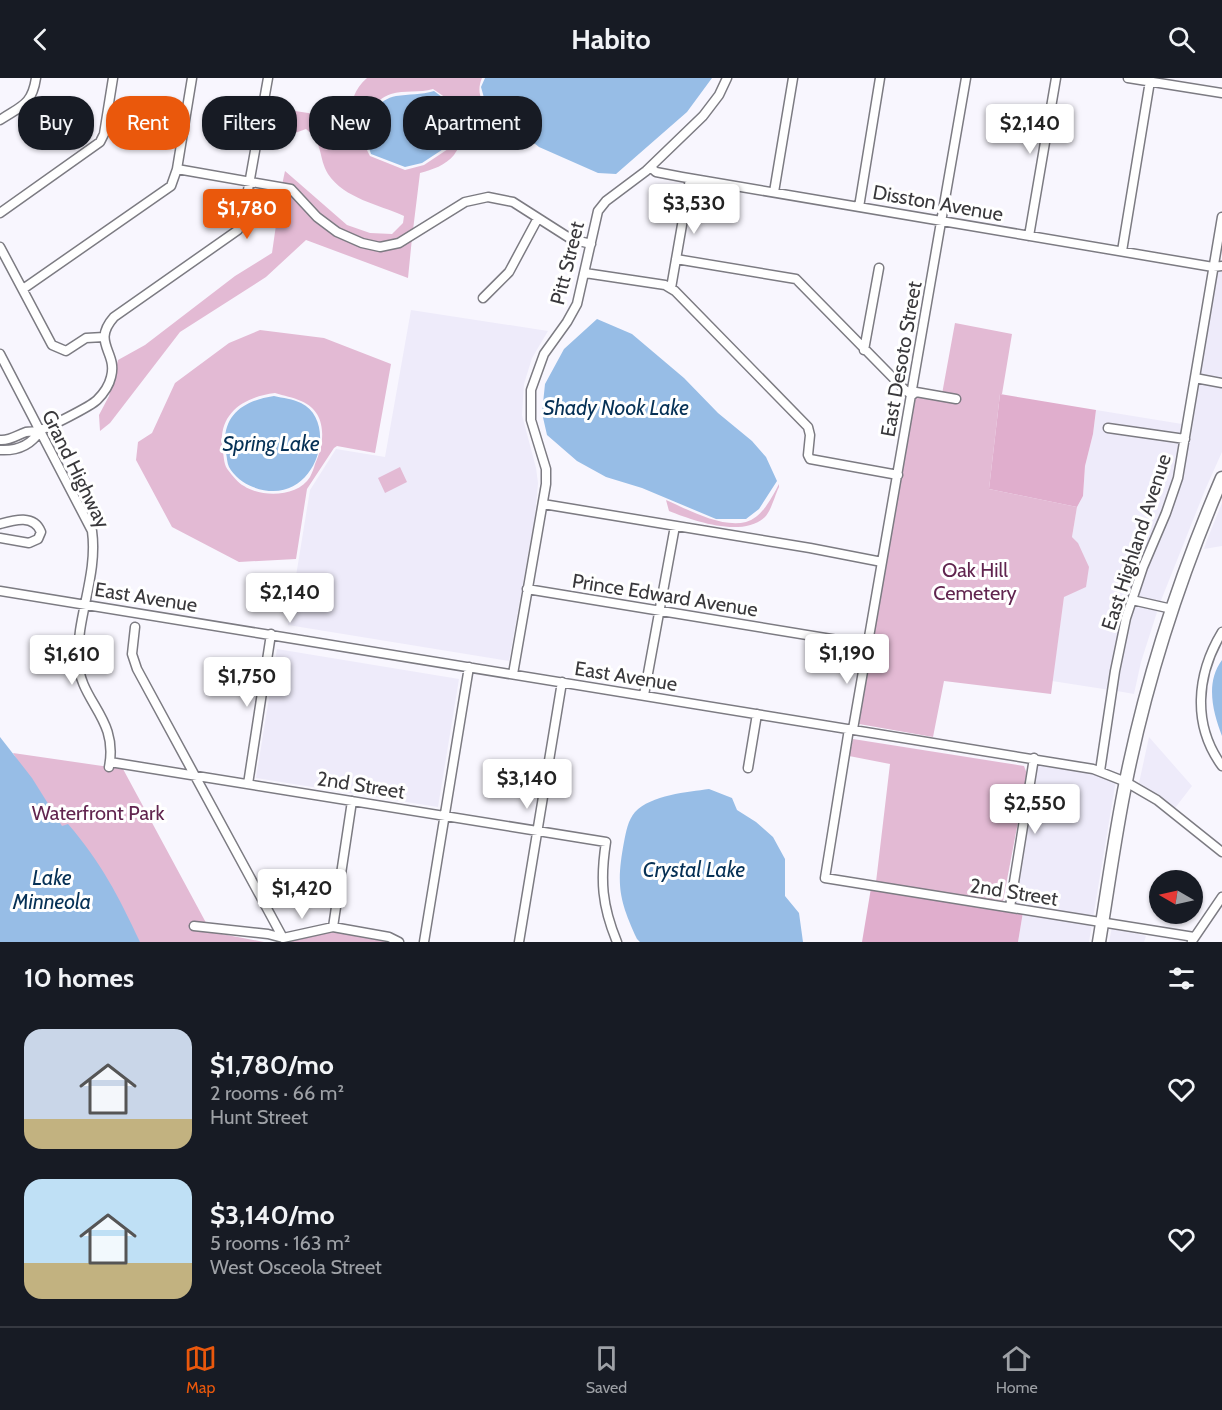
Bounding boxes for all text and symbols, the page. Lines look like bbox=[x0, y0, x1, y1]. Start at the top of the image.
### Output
icon: back bbox=[24, 23, 57, 56]
text: Habito bbox=[571, 23, 651, 56]
icon: search bbox=[1165, 23, 1198, 56]
chip: Buy bbox=[18, 96, 94, 150]
chip: Rent bbox=[106, 96, 190, 150]
chip: Filters bbox=[202, 96, 297, 150]
chip: New bbox=[309, 96, 391, 150]
chip: Apartment bbox=[403, 96, 542, 150]
pin: $2,140 bbox=[981, 104, 1079, 155]
text: $2,140 bbox=[1000, 111, 1060, 135]
street label: Disston Avenue bbox=[871, 180, 1005, 226]
pin: $3,530 bbox=[645, 184, 743, 235]
pin: $1,780 bbox=[198, 189, 296, 240]
text: $3,530 bbox=[663, 191, 725, 215]
text: $1,780 bbox=[217, 196, 277, 220]
street label: Pitt Street bbox=[545, 219, 589, 307]
street label: East Desoto Street bbox=[876, 279, 927, 439]
water label: Shady Nook Lake bbox=[543, 395, 689, 420]
street label: Grand Highway bbox=[37, 406, 115, 532]
water label: Spring Lake bbox=[222, 431, 320, 456]
street label: East Highland Avenue bbox=[1096, 451, 1176, 633]
park label: Oak Hill Cemetery bbox=[933, 558, 1017, 605]
street label: Prince Edward Avenue bbox=[570, 568, 760, 622]
pin: $2,140 bbox=[241, 573, 339, 624]
street label: East Avenue bbox=[93, 577, 199, 617]
text: $2,140 bbox=[260, 580, 320, 604]
pin: $1,190 bbox=[798, 634, 896, 685]
pin: $1,610 bbox=[23, 635, 121, 686]
text: $1,190 bbox=[819, 641, 875, 665]
text: $1,610 bbox=[44, 642, 100, 666]
street label: East Avenue bbox=[573, 656, 679, 696]
pin: $1,750 bbox=[198, 657, 296, 708]
text: $1,750 bbox=[218, 664, 276, 688]
pin: $3,140 bbox=[478, 759, 576, 810]
street label: 2nd Street bbox=[315, 766, 407, 804]
text: $3,140 bbox=[497, 766, 557, 790]
pin: $2,550 bbox=[986, 784, 1084, 835]
text: $2,550 bbox=[1004, 791, 1066, 815]
park label: Waterfront Park bbox=[32, 801, 164, 825]
water label: Crystal Lake bbox=[643, 857, 746, 882]
water label: Lake Minneola bbox=[12, 865, 91, 914]
pin: $1,420 bbox=[253, 869, 351, 920]
north arrow bbox=[1149, 870, 1203, 924]
map controls bbox=[1149, 870, 1203, 924]
street label: 2nd Street bbox=[968, 873, 1060, 911]
text: $1,420 bbox=[272, 876, 332, 900]
text: 10 homes bbox=[24, 962, 134, 994]
icon: filters bbox=[1165, 962, 1198, 995]
text: $1,780/mo bbox=[210, 1049, 334, 1081]
icon: home bbox=[72, 1053, 144, 1125]
icon: heart bbox=[1165, 1073, 1198, 1106]
text: 2 rooms · 66 m² bbox=[210, 1081, 344, 1105]
text: Hunt Street bbox=[210, 1105, 308, 1129]
text: $3,140/mo bbox=[210, 1199, 335, 1231]
icon: home bbox=[72, 1203, 144, 1275]
icon: heart bbox=[1165, 1223, 1198, 1256]
text: 5 rooms · 163 m² bbox=[210, 1231, 350, 1255]
text: West Osceola Street bbox=[210, 1255, 382, 1279]
tab: Map bbox=[184, 1342, 217, 1397]
tab: Saved bbox=[586, 1342, 627, 1397]
tab: Home bbox=[996, 1342, 1038, 1397]

